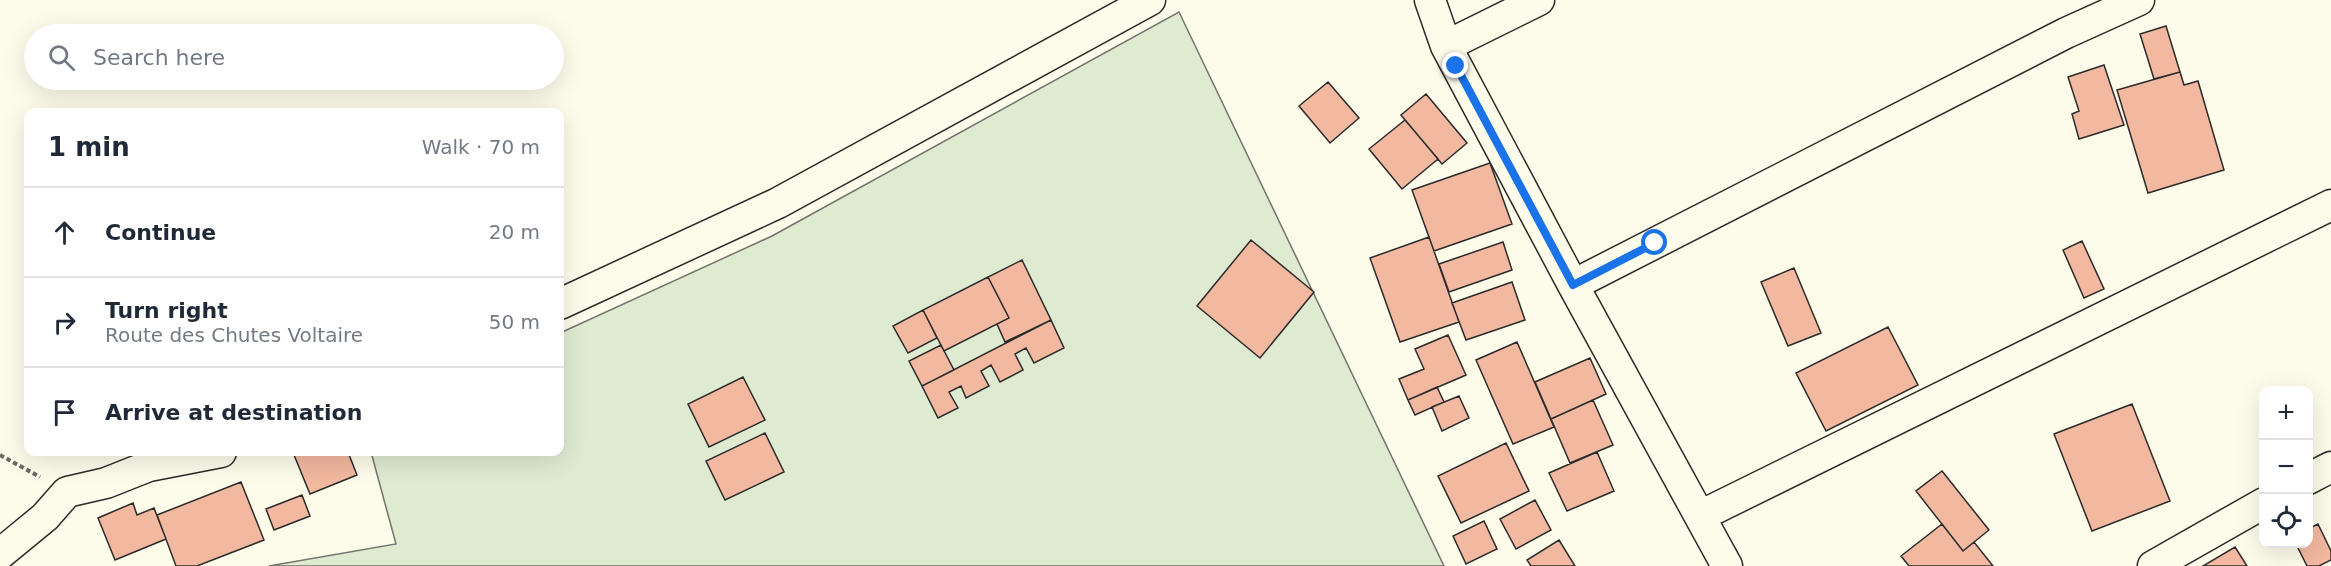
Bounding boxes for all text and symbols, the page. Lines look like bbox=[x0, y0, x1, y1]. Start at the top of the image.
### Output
search box bbox=[24, 24, 564, 90]
icon: search bbox=[45, 41, 78, 74]
text: Search here bbox=[93, 45, 225, 70]
route end bbox=[1442, 52, 1468, 78]
text: 1 min bbox=[48, 132, 130, 162]
text: Walk · 70 m bbox=[422, 135, 540, 159]
icon: ahead bbox=[48, 216, 81, 249]
text: Continue bbox=[105, 220, 216, 245]
text: 20 m bbox=[489, 220, 540, 244]
route start bbox=[1641, 229, 1667, 255]
text: Turn right bbox=[105, 298, 228, 323]
icon: right bbox=[48, 306, 81, 339]
text: 50 m bbox=[489, 310, 540, 334]
text: Route des Chutes Voltaire bbox=[105, 323, 363, 347]
map controls bbox=[2259, 386, 2313, 548]
button: + bbox=[2259, 386, 2313, 440]
icon: arrive bbox=[48, 396, 81, 429]
text: Arrive at destination bbox=[105, 400, 362, 425]
button: − bbox=[2259, 440, 2313, 494]
button: locate bbox=[2259, 494, 2313, 548]

